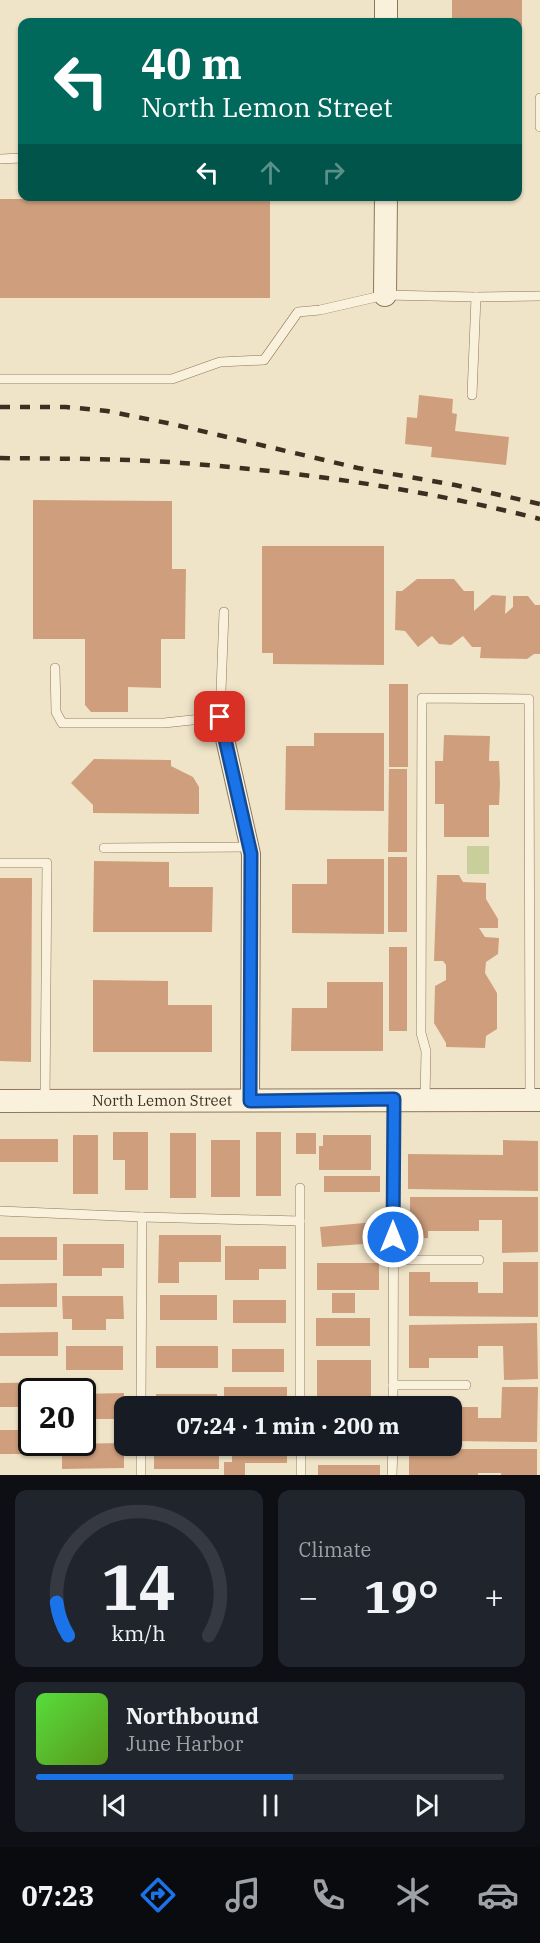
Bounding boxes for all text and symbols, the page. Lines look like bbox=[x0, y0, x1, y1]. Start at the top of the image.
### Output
text: 40 m bbox=[141, 36, 242, 91]
icon: left bbox=[42, 42, 120, 120]
text: North Lemon Street bbox=[141, 89, 393, 124]
icon: left bbox=[191, 156, 224, 189]
icon: ahead bbox=[254, 156, 287, 189]
icon: right bbox=[317, 156, 350, 189]
pin bbox=[194, 691, 245, 742]
icon: arrive bbox=[203, 700, 236, 733]
street label: North Lemon Street bbox=[92, 1091, 232, 1110]
position arrow bbox=[361, 1205, 425, 1269]
speed limit sign: 20 bbox=[18, 1378, 96, 1456]
text: 07:24 · 1 min · 200 m bbox=[176, 1411, 400, 1440]
text: Climate bbox=[299, 1536, 371, 1563]
text: 14 bbox=[101, 1546, 176, 1627]
text: 19° bbox=[364, 1567, 439, 1625]
text: − bbox=[299, 1575, 318, 1618]
text: + bbox=[484, 1575, 504, 1618]
text: km/h bbox=[112, 1619, 166, 1647]
text: Northbound bbox=[126, 1701, 259, 1730]
text: June Harbor bbox=[126, 1730, 243, 1757]
icon: previous bbox=[98, 1789, 131, 1822]
icon: pause bbox=[254, 1789, 287, 1822]
icon: next bbox=[410, 1789, 443, 1822]
icon: directions bbox=[137, 1874, 179, 1916]
icon: music bbox=[222, 1874, 264, 1916]
icon: phone bbox=[307, 1874, 349, 1916]
icon: climate bbox=[392, 1874, 434, 1916]
icon: car bbox=[477, 1874, 519, 1916]
text: 07:23 bbox=[21, 1878, 94, 1913]

